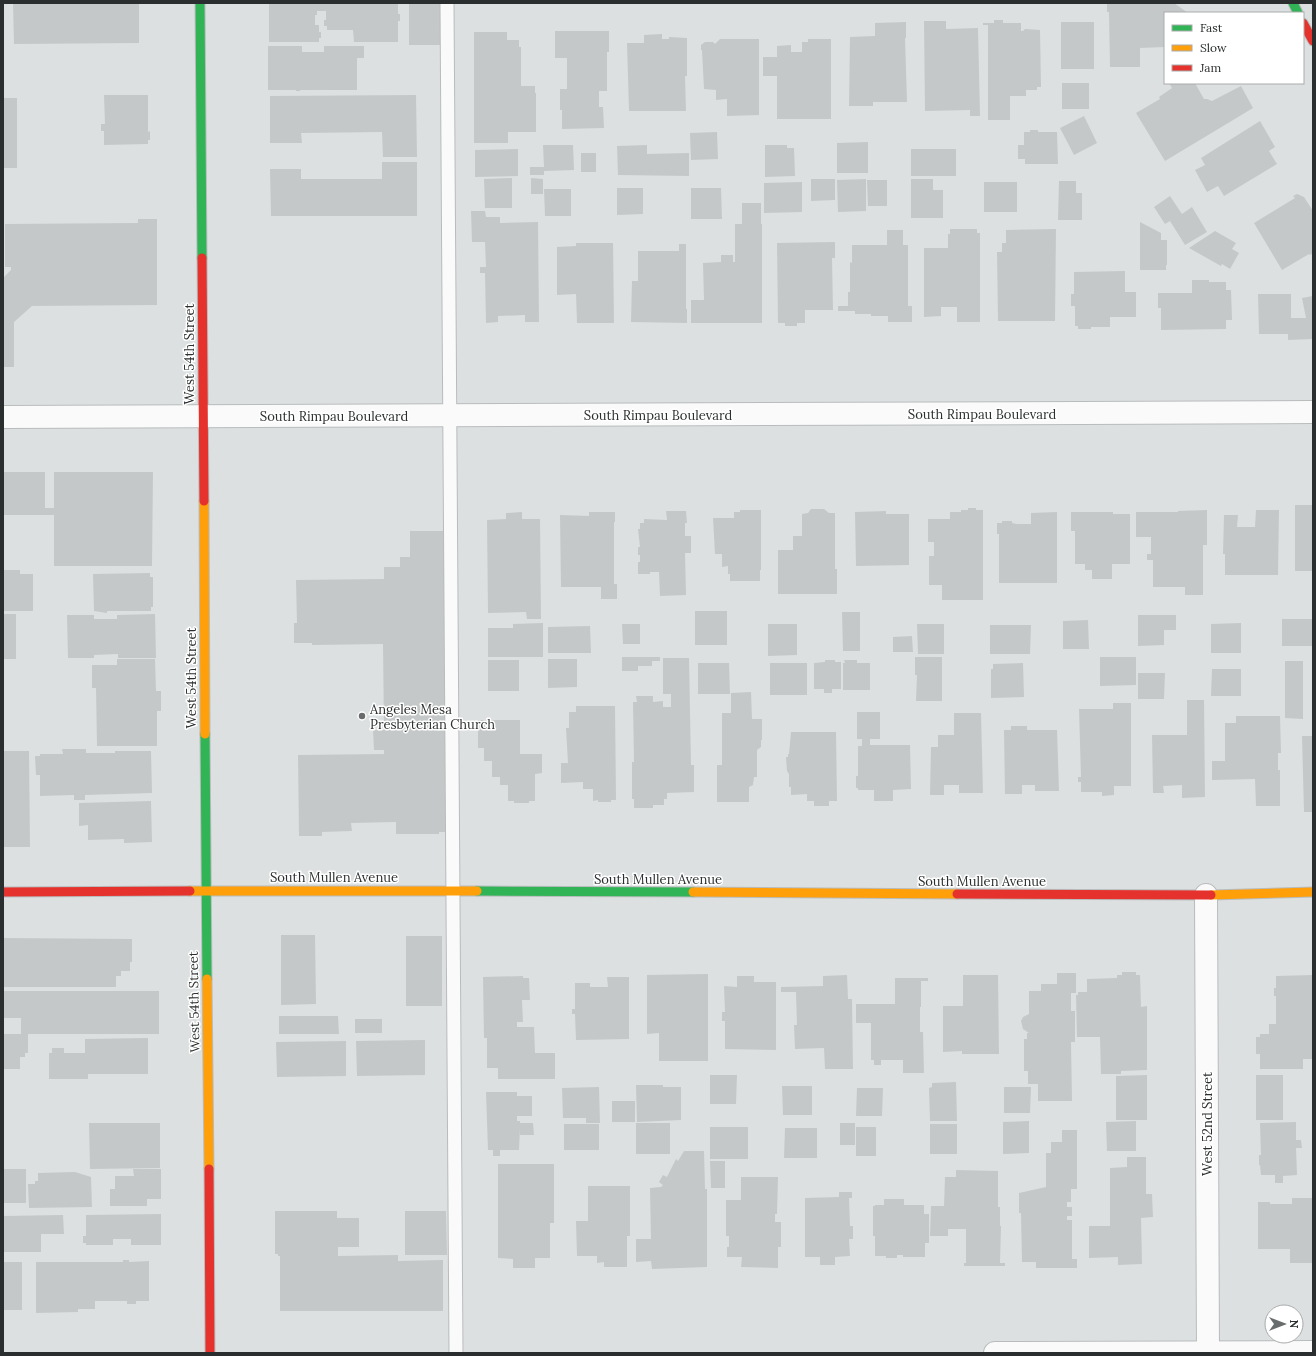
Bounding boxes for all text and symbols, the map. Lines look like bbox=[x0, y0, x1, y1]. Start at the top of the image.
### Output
legend bbox=[1164, 12, 1304, 84]
text: Fast bbox=[1200, 20, 1223, 35]
text: Slow bbox=[1200, 40, 1227, 55]
text: Jam bbox=[1199, 60, 1221, 75]
street label: West 54th Street bbox=[181, 303, 198, 405]
street label: South Rimpau Boulevard bbox=[908, 406, 1056, 423]
street label: South Rimpau Boulevard bbox=[584, 407, 732, 424]
street label: South Rimpau Boulevard bbox=[260, 408, 408, 425]
street label: West 54th Street bbox=[183, 627, 200, 729]
place label: Angeles Mesa Presbyterian Church bbox=[369, 701, 495, 733]
marker: Angeles Mesa Presbyterian Church bbox=[357, 711, 367, 721]
street label: South Mullen Avenue bbox=[270, 869, 398, 886]
street label: South Mullen Avenue bbox=[594, 871, 722, 888]
street label: South Mullen Avenue bbox=[918, 873, 1046, 890]
street label: West 54th Street bbox=[185, 951, 203, 1053]
street label: West 52nd Street bbox=[1199, 1072, 1216, 1176]
north arrow bbox=[1264, 1304, 1304, 1344]
text: N bbox=[1287, 1320, 1301, 1329]

